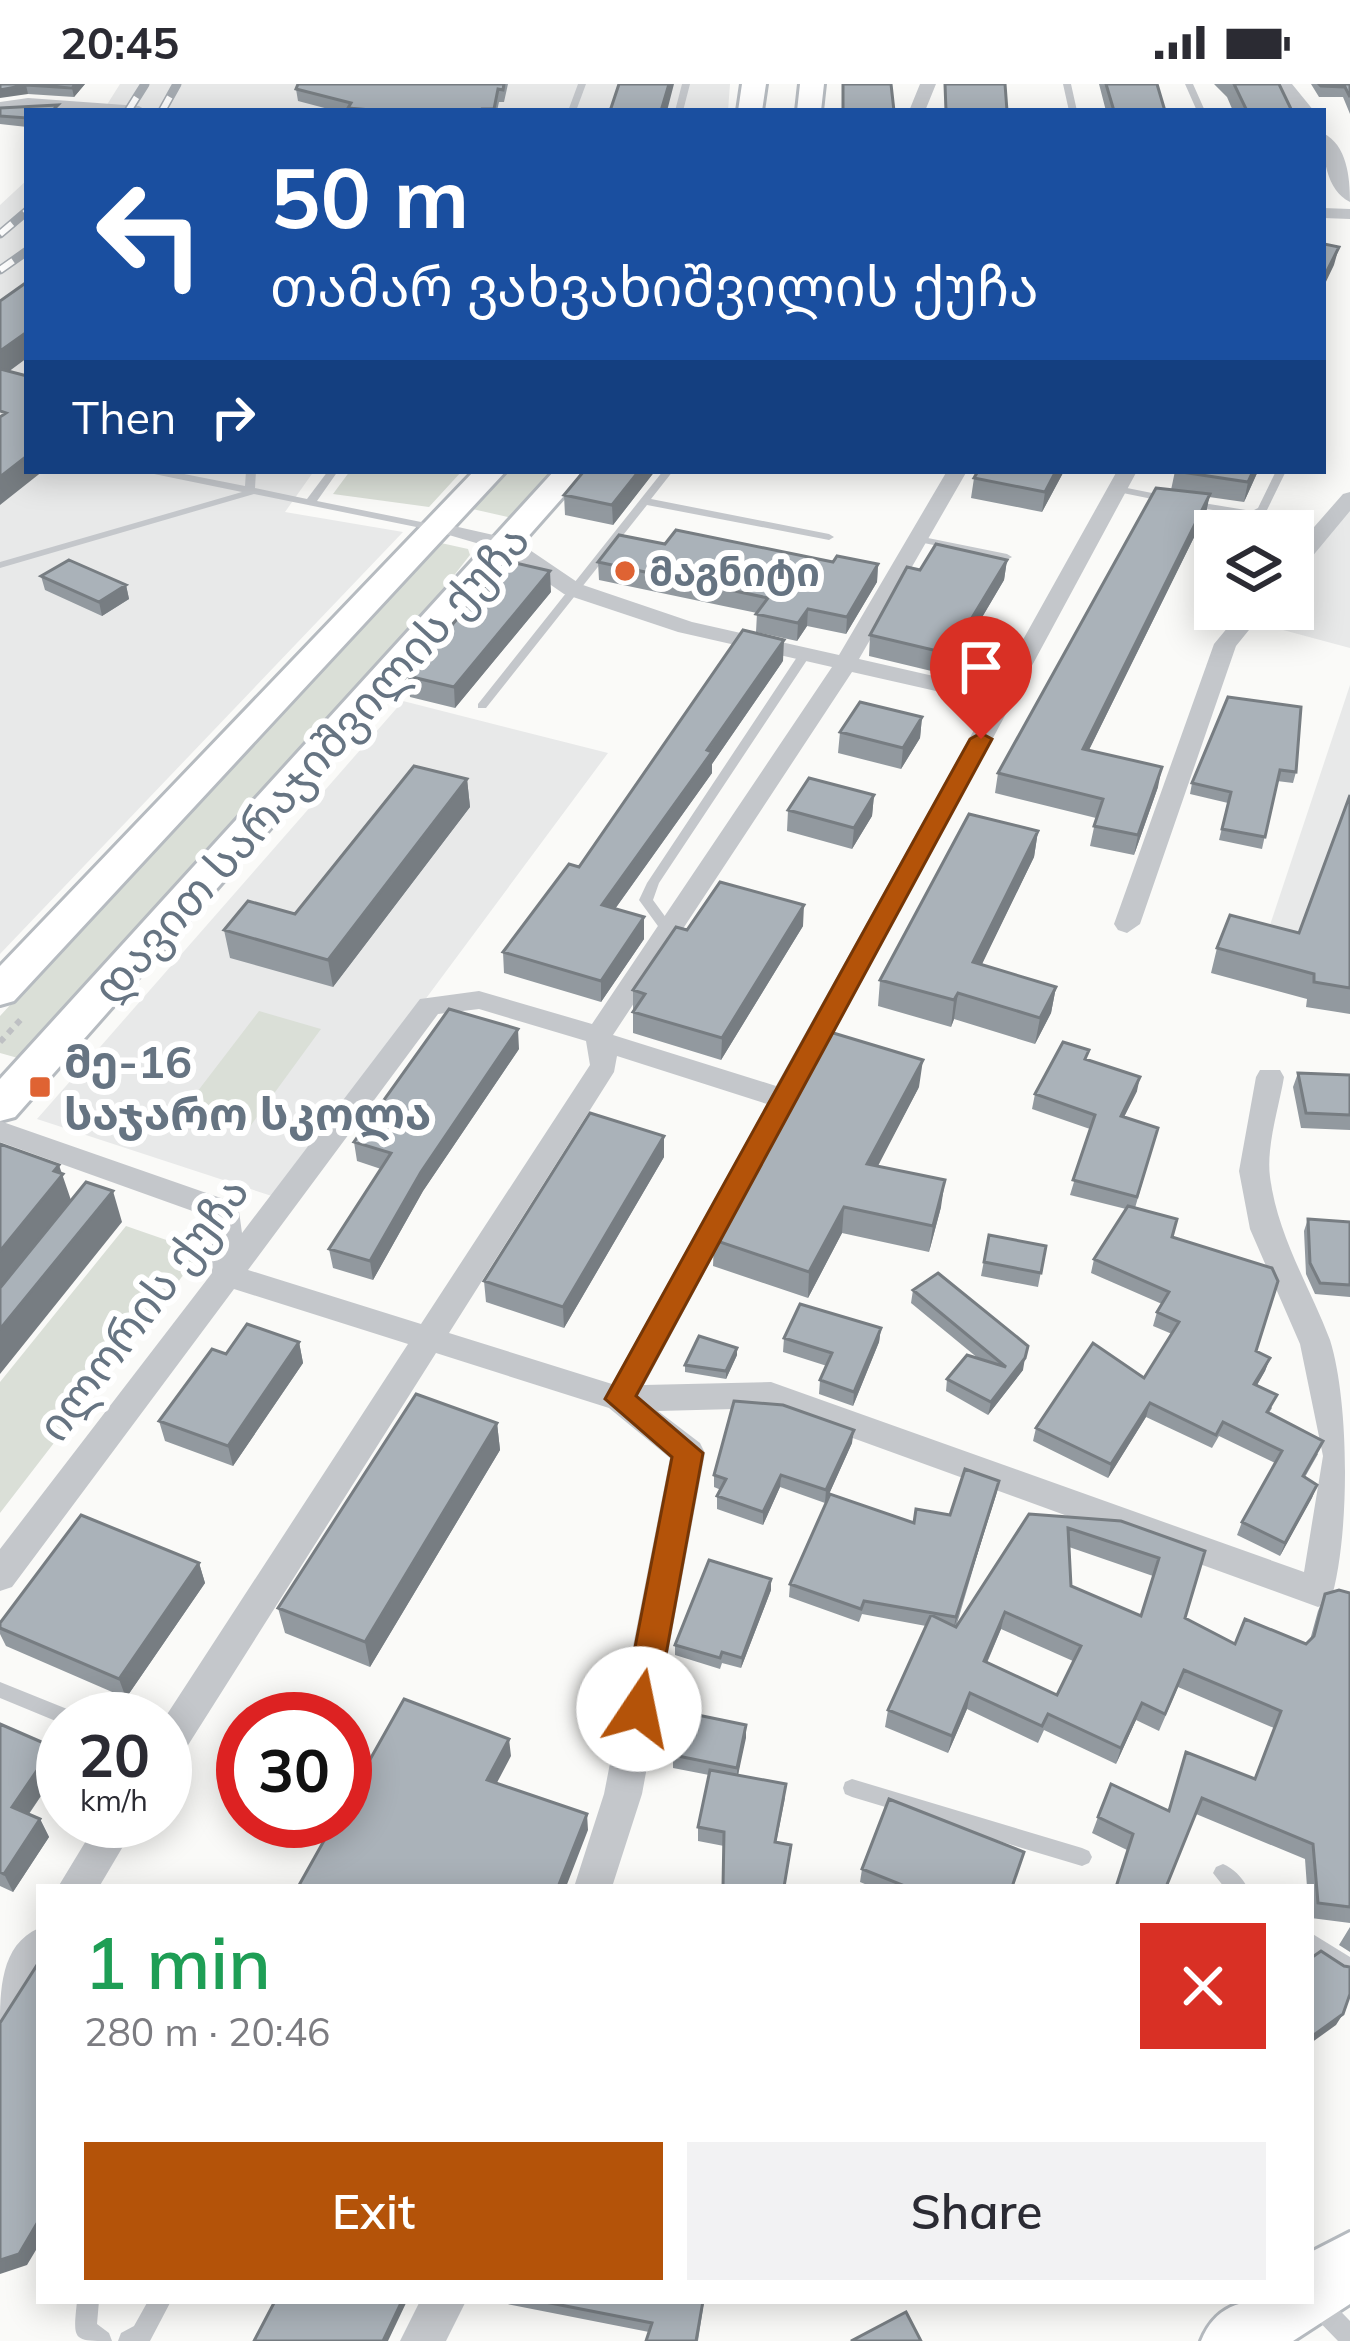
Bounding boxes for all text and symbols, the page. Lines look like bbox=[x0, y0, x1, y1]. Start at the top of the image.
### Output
text: 20:45 bbox=[60, 14, 179, 70]
text: 50 m bbox=[270, 144, 469, 249]
icon: left bbox=[72, 156, 228, 312]
text: თამარ ვახვახიშვილის ქუჩა bbox=[270, 252, 1039, 320]
icon: right bbox=[200, 384, 266, 450]
text: Then bbox=[72, 389, 176, 445]
map controls bbox=[1194, 510, 1314, 630]
button: layers bbox=[1194, 510, 1314, 630]
street label: დავით სარაჯიშვილის ქუჩა bbox=[80, 512, 541, 1015]
place label: მაგნიტი bbox=[649, 547, 820, 596]
marker: მაგნიტი bbox=[612, 558, 638, 584]
pin bbox=[930, 616, 1032, 739]
icon: arrive bbox=[948, 634, 1014, 700]
place label: მე-16 საჯარო სკოლა bbox=[64, 1033, 431, 1142]
marker: მე-16 საჯარო სკოლა bbox=[27, 1074, 53, 1100]
street label: ილორის ქუჩა bbox=[24, 1165, 261, 1452]
position arrow bbox=[576, 1646, 702, 1772]
speed limit sign: 30 bbox=[216, 1692, 372, 1848]
text: 20 bbox=[78, 1717, 150, 1792]
text: km/h bbox=[80, 1781, 148, 1819]
text: 1 min bbox=[84, 1917, 271, 2007]
button: close bbox=[1140, 1923, 1266, 2049]
text: 280 m · 20:46 bbox=[84, 2007, 330, 2056]
button: Exit bbox=[84, 2142, 663, 2280]
button: Share bbox=[687, 2142, 1266, 2280]

